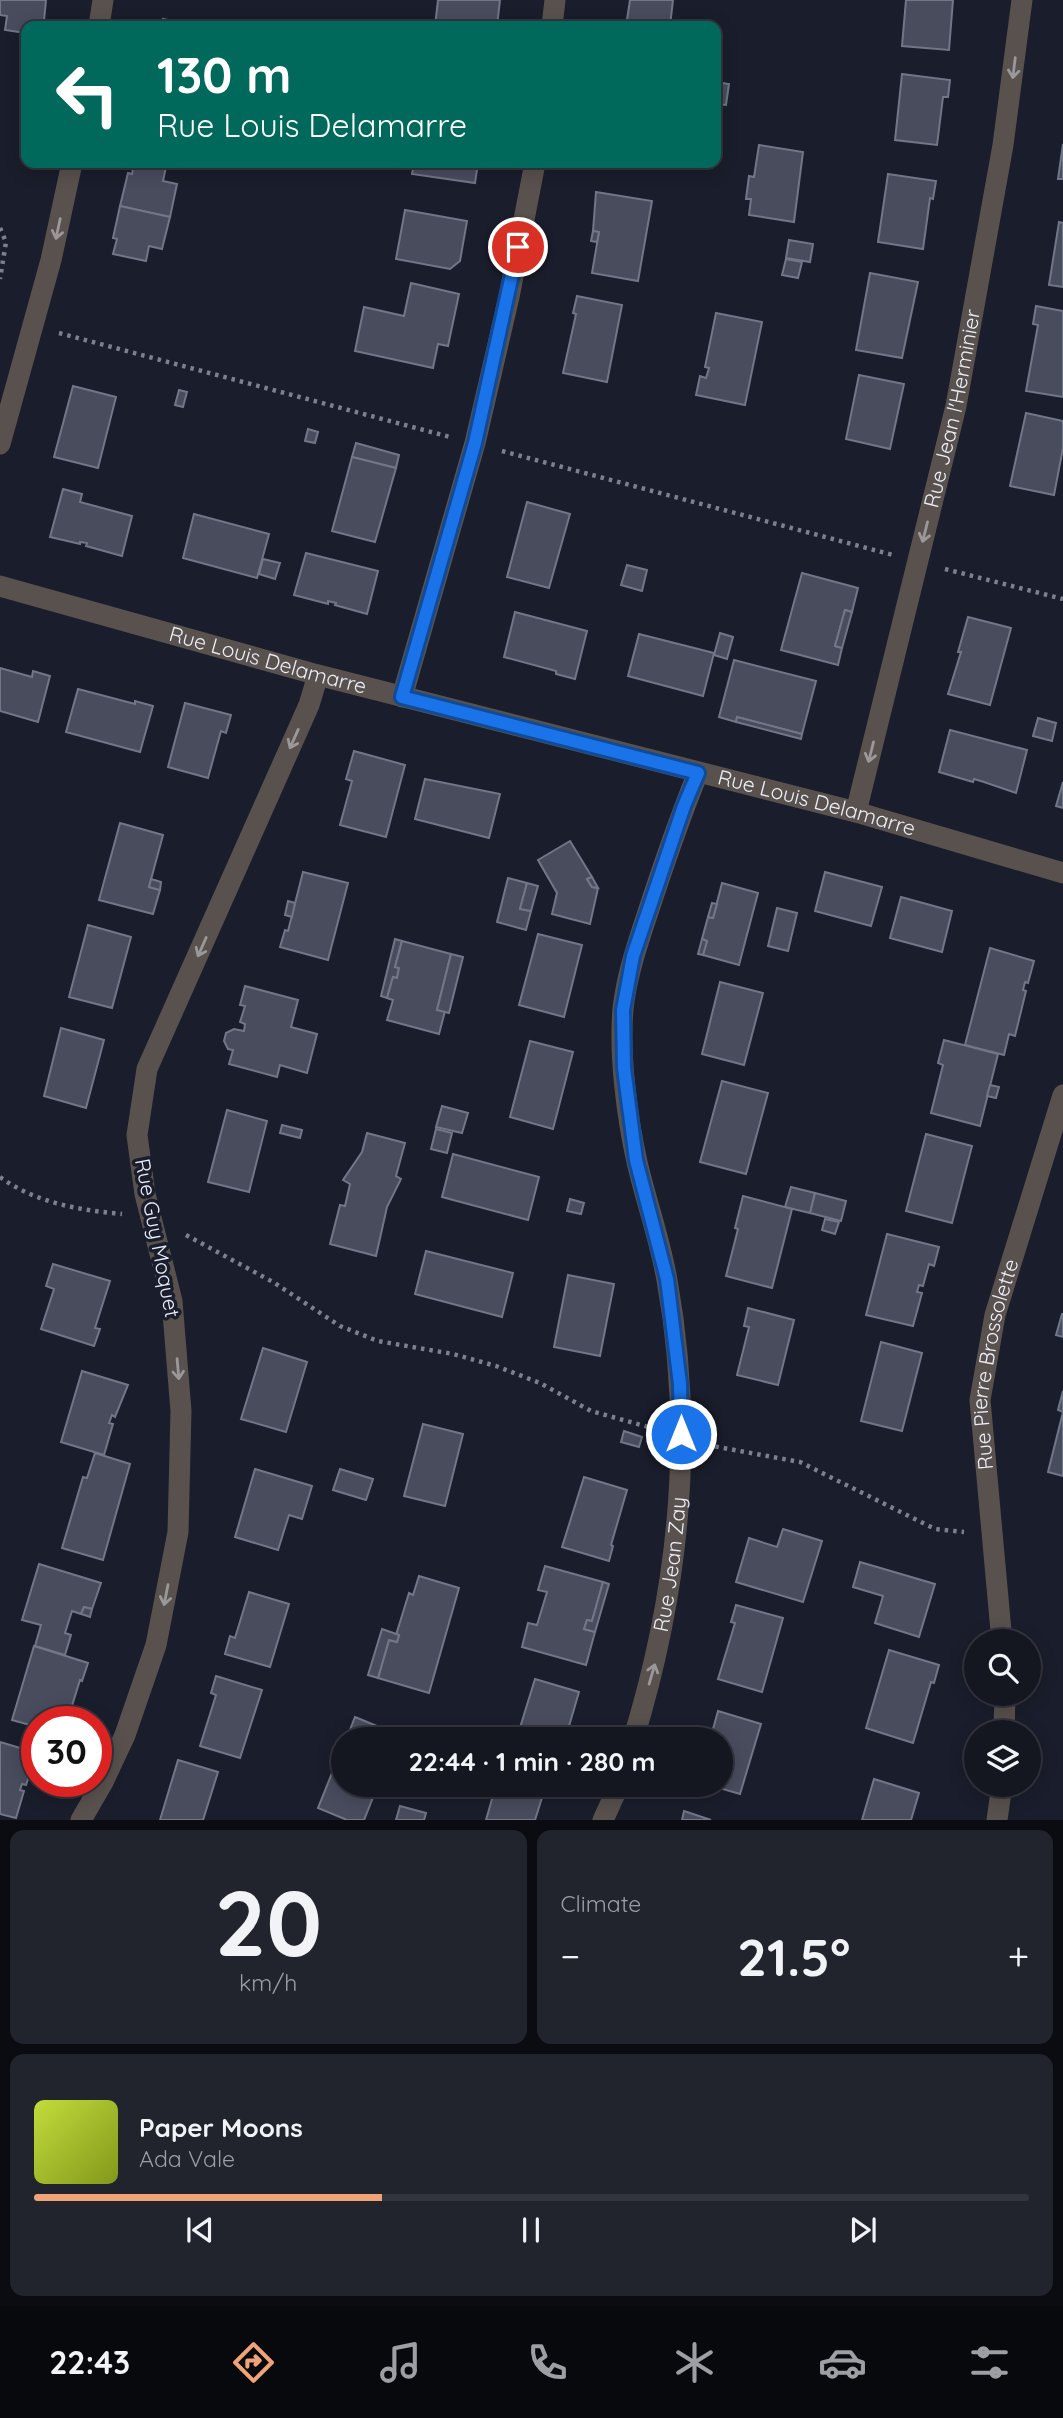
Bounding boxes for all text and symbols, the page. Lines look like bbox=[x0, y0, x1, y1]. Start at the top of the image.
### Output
text: 130 m bbox=[157, 44, 291, 105]
icon: left bbox=[42, 49, 133, 140]
one-way arrow bbox=[1008, 56, 1021, 79]
text: Rue Louis Delamarre bbox=[157, 105, 467, 145]
pin bbox=[488, 217, 548, 277]
one-way arrow bbox=[51, 218, 64, 240]
icon: arrive bbox=[499, 228, 537, 266]
street label: Rue Jean l'Herminier bbox=[917, 307, 985, 510]
one-way arrow bbox=[918, 520, 931, 542]
street label: Rue Louis Delamarre bbox=[166, 620, 369, 699]
one-way arrow bbox=[287, 728, 300, 749]
one-way arrow bbox=[864, 741, 877, 763]
street label: Rue Louis Delamarre bbox=[715, 763, 919, 841]
one-way arrow bbox=[195, 936, 208, 957]
street label: Rue Guy Moquet bbox=[130, 1156, 186, 1319]
street label: Rue Pierre Brossolette bbox=[966, 1255, 1024, 1471]
one-way arrow bbox=[172, 1357, 185, 1380]
position arrow bbox=[644, 1397, 718, 1471]
street label: Rue Jean Zay bbox=[647, 1496, 691, 1634]
one-way arrow bbox=[158, 1583, 172, 1606]
map controls bbox=[964, 1629, 1041, 1797]
button: search bbox=[964, 1629, 1041, 1706]
one-way arrow bbox=[646, 1663, 659, 1686]
speed limit sign: 30 bbox=[21, 1706, 112, 1797]
button: layers bbox=[964, 1720, 1041, 1797]
text: 22:44 · 1 min · 280 m bbox=[408, 1745, 656, 1778]
text: 20 bbox=[214, 1865, 322, 1979]
text: Climate bbox=[561, 1889, 641, 1918]
text: 21.5° bbox=[737, 1924, 850, 1989]
text: − bbox=[561, 1932, 580, 1980]
text: + bbox=[1008, 1932, 1029, 1980]
text: km/h bbox=[239, 1968, 297, 1997]
text: Paper Moons bbox=[139, 2111, 303, 2144]
text: Ada Vale bbox=[139, 2144, 235, 2173]
icon: previous bbox=[181, 2211, 219, 2249]
icon: pause bbox=[512, 2211, 550, 2249]
icon: next bbox=[844, 2211, 882, 2249]
icon: directions bbox=[229, 2338, 278, 2387]
icon: music bbox=[376, 2338, 425, 2387]
icon: phone bbox=[523, 2338, 572, 2387]
icon: climate bbox=[670, 2338, 719, 2387]
icon: car bbox=[818, 2338, 867, 2387]
icon: filters bbox=[965, 2338, 1014, 2387]
text: 22:43 bbox=[49, 2342, 130, 2382]

